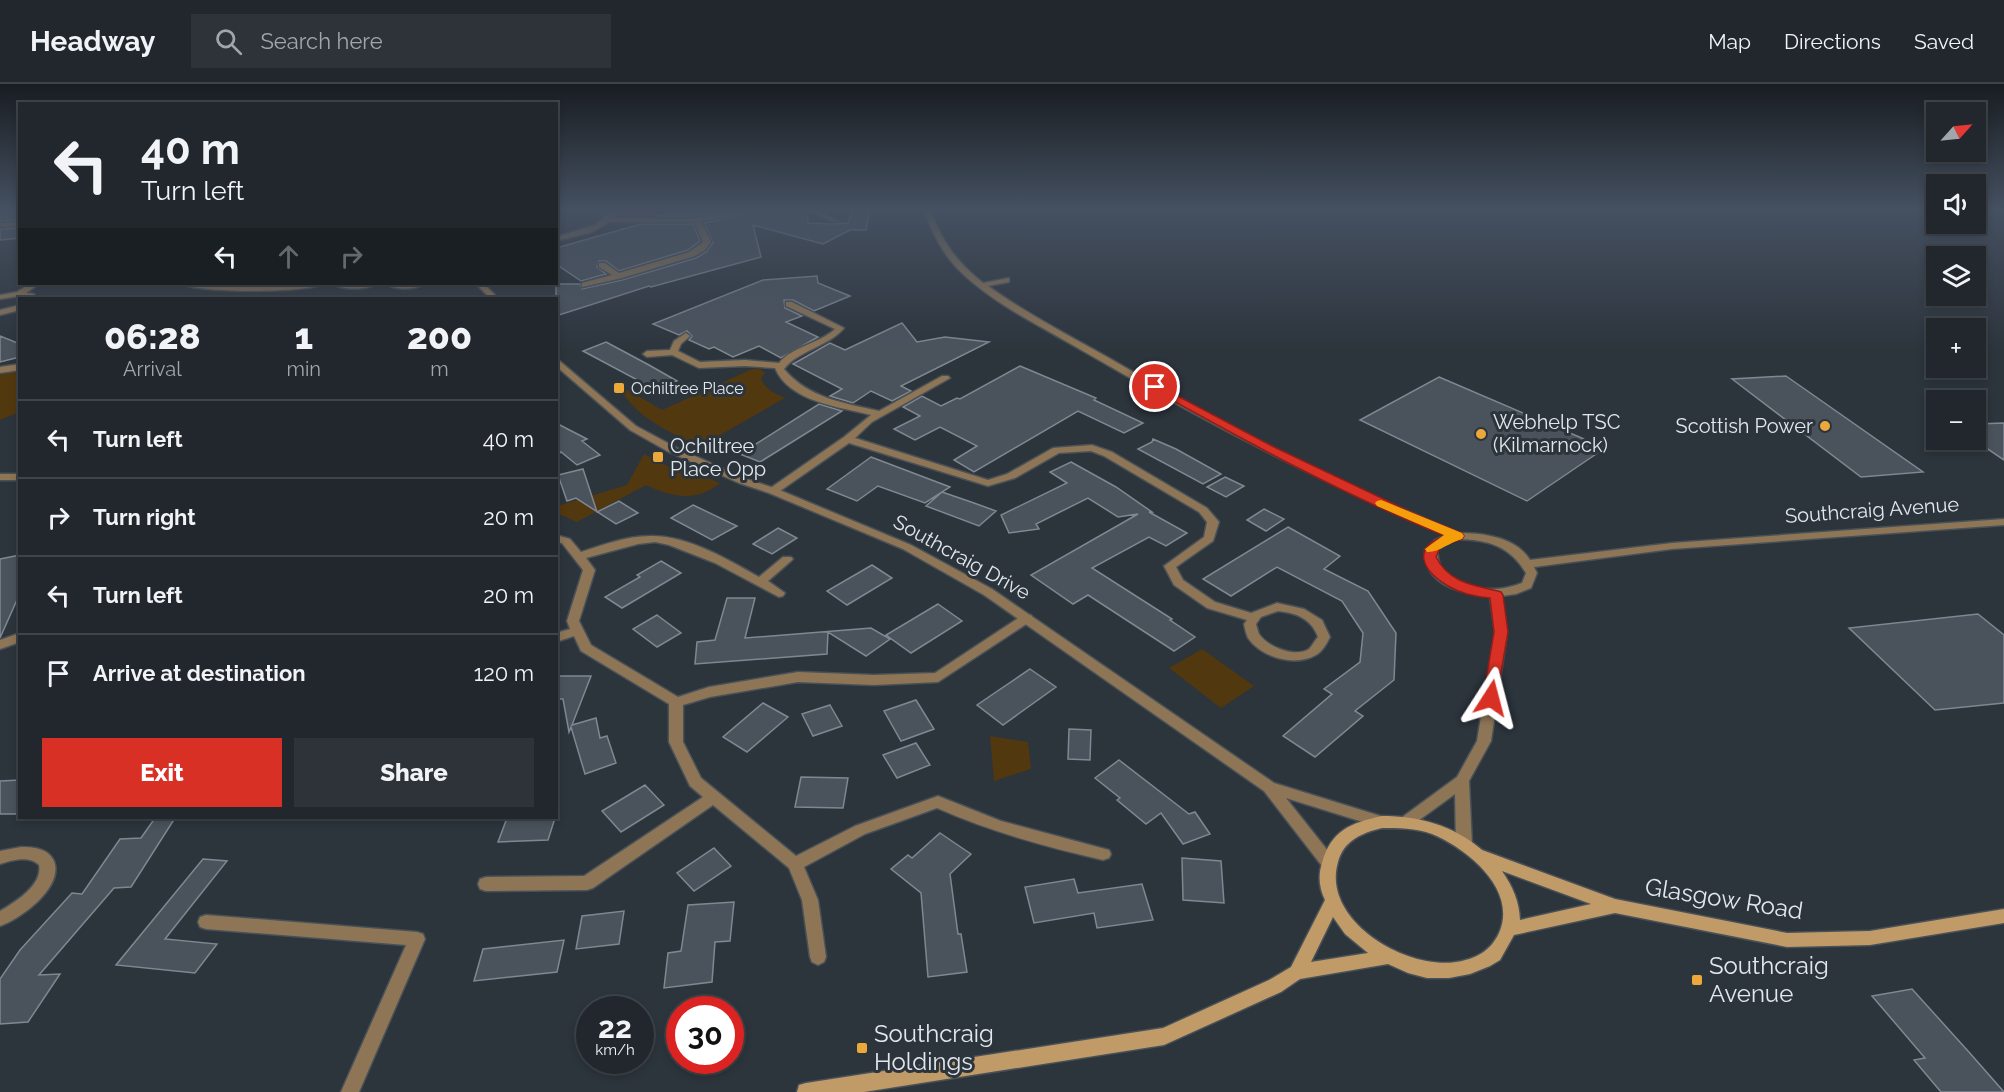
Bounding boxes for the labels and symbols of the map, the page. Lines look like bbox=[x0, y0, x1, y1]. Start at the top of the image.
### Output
north arrow bbox=[1926, 102, 1986, 162]
pin bbox=[1129, 361, 1180, 412]
place label: Ochiltree Place bbox=[631, 379, 744, 398]
marker: Ochiltree Place bbox=[612, 381, 626, 395]
place label: Webhelp TSC (Kilmarnock) bbox=[1493, 410, 1621, 457]
place label: Scottish Power bbox=[1676, 414, 1813, 438]
marker: Scottish Power bbox=[1818, 419, 1832, 433]
marker: Webhelp TSC (Kilmarnock) bbox=[1474, 427, 1488, 441]
place label: Ochiltree Place Opp bbox=[670, 434, 766, 481]
marker: Ochiltree Place Opp bbox=[651, 450, 665, 464]
street label: Southcraig Avenue bbox=[1784, 492, 1960, 528]
street label: Southcraig Drive bbox=[889, 509, 1035, 605]
position arrow bbox=[1459, 666, 1523, 730]
street label: Glasgow Road bbox=[1643, 872, 1805, 925]
place label: Southcraig Avenue bbox=[1709, 951, 1829, 1008]
marker: Southcraig Avenue bbox=[1690, 973, 1704, 987]
speed limit sign: 30 bbox=[666, 996, 744, 1074]
place label: Southcraig Holdings bbox=[874, 1019, 994, 1076]
marker: Southcraig Holdings bbox=[855, 1041, 869, 1055]

